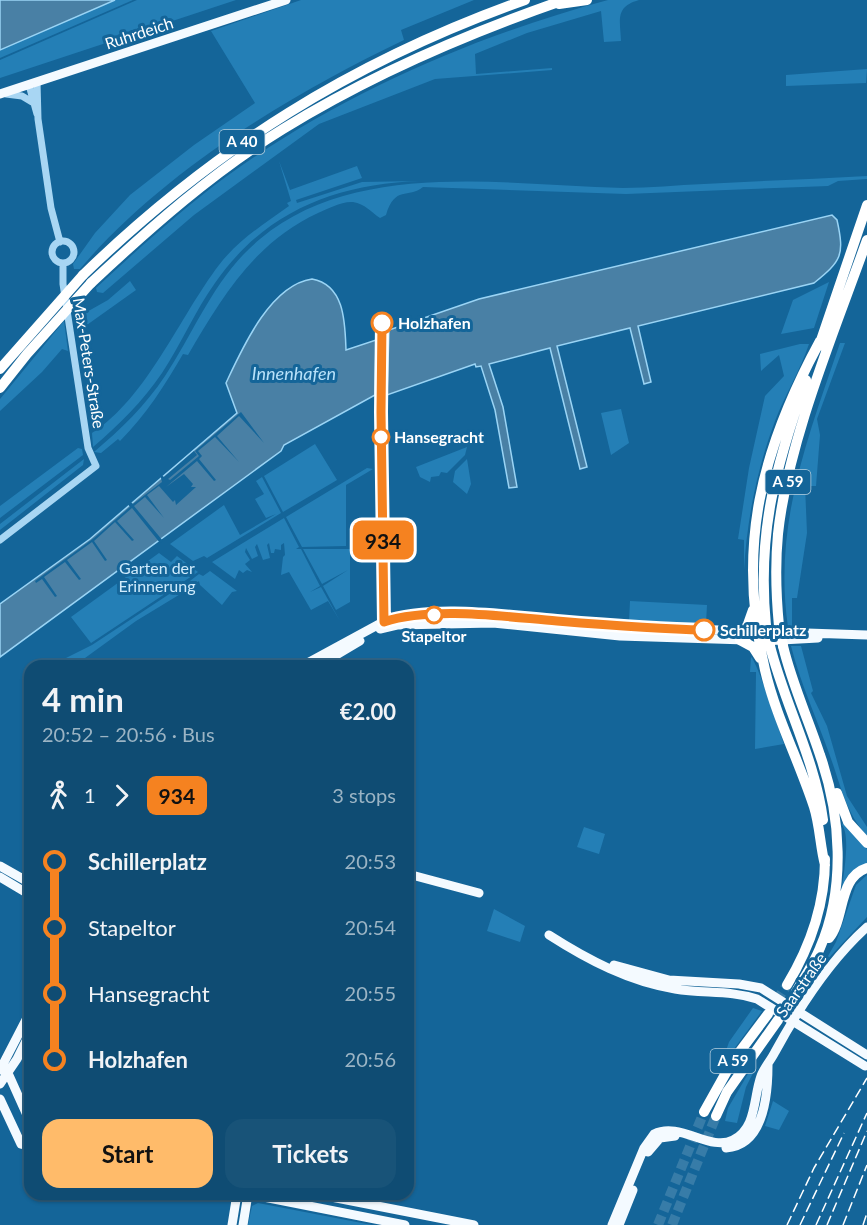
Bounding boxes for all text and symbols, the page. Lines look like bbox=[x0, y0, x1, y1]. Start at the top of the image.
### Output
street label: Ruhrdeich bbox=[102, 13, 175, 53]
road number: A 40 bbox=[220, 130, 264, 154]
street label: Max-Peters-Straße bbox=[70, 296, 109, 430]
marker: Holzhafen bbox=[371, 312, 393, 334]
place label: Holzhafen bbox=[398, 313, 471, 332]
water label: Innenhafen bbox=[252, 362, 336, 384]
place label: Hansegracht bbox=[394, 427, 484, 446]
marker: Hansegracht bbox=[372, 428, 390, 446]
road number: A 59 bbox=[766, 470, 810, 494]
line badge: 934 bbox=[348, 520, 418, 560]
text: 934 bbox=[365, 528, 401, 553]
park label: Garten der Erinnerung bbox=[119, 558, 195, 595]
marker: Stapeltor bbox=[425, 606, 443, 624]
marker: Schillerplatz bbox=[693, 619, 715, 641]
place label: Schillerplatz bbox=[720, 620, 806, 639]
place label: Stapeltor bbox=[401, 626, 467, 645]
text: 4 min bbox=[42, 679, 124, 719]
text: €2.00 bbox=[340, 698, 396, 725]
text: 20:52 – 20:56 · Bus bbox=[42, 722, 215, 746]
icon: walk bbox=[42, 779, 75, 812]
icon: forward bbox=[105, 779, 138, 812]
text: 1 bbox=[84, 783, 96, 807]
text: 934 bbox=[159, 783, 195, 808]
text: 3 stops bbox=[332, 783, 396, 807]
text: Schillerplatz bbox=[88, 848, 207, 875]
text: 20:53 bbox=[345, 849, 396, 873]
text: Stapeltor bbox=[88, 914, 176, 941]
text: 20:54 bbox=[345, 915, 396, 939]
street label: Saarstraße bbox=[772, 949, 830, 1021]
text: Hansegracht bbox=[88, 980, 210, 1007]
text: 20:55 bbox=[345, 981, 396, 1005]
text: Holzhafen bbox=[88, 1046, 188, 1073]
text: 20:56 bbox=[345, 1047, 396, 1071]
road number: A 59 bbox=[710, 1049, 756, 1073]
button: Start bbox=[42, 1119, 213, 1188]
button: Tickets bbox=[225, 1119, 396, 1188]

